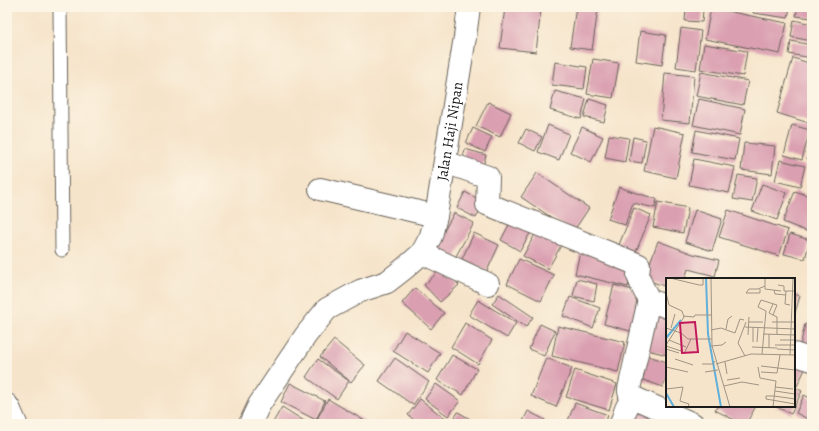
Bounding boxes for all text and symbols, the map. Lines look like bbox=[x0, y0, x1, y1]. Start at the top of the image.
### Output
street label: Jalan Haji Nipan bbox=[432, 80, 468, 182]
inset map bbox=[666, 278, 795, 407]

